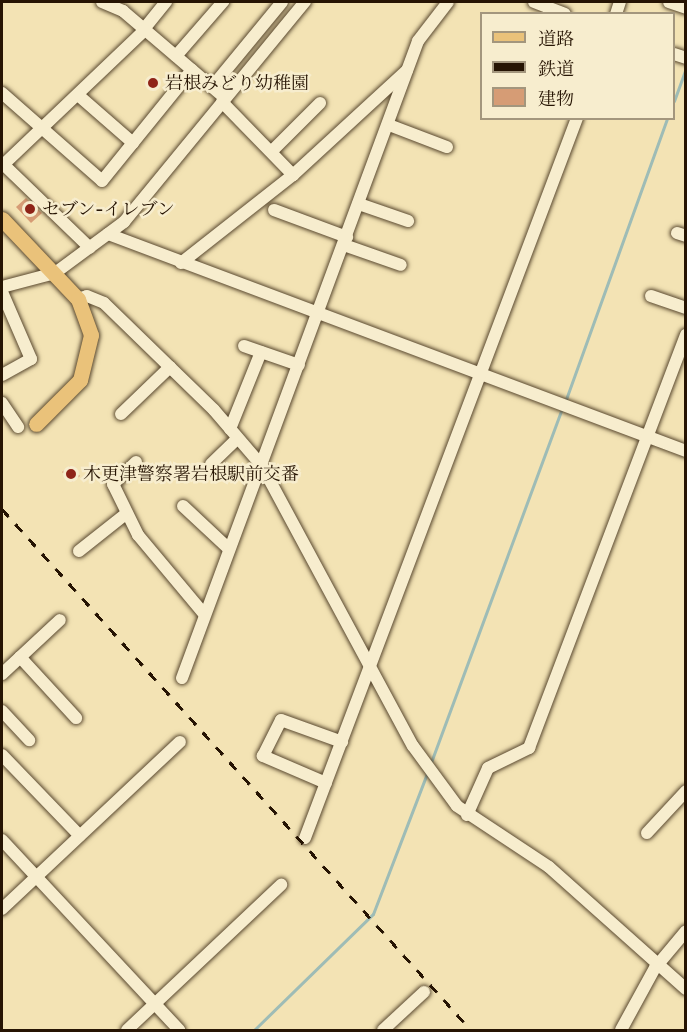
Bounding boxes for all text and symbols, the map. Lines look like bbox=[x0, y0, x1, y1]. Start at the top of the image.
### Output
legend bbox=[480, 12, 675, 120]
text: 道路 bbox=[538, 28, 574, 50]
text: 鉄道 bbox=[538, 58, 574, 80]
place label: 岩根みどり幼稚園 bbox=[165, 72, 309, 94]
marker: 岩根みどり幼稚園 bbox=[146, 76, 160, 90]
text: 建物 bbox=[538, 88, 574, 110]
place label: セブン-イレブン bbox=[42, 198, 176, 220]
marker: セブン-イレブン bbox=[23, 202, 37, 216]
place label: 木更津警察署岩根駅前交番 bbox=[83, 463, 299, 485]
marker: 木更津警察署岩根駅前交番 bbox=[64, 467, 78, 481]

